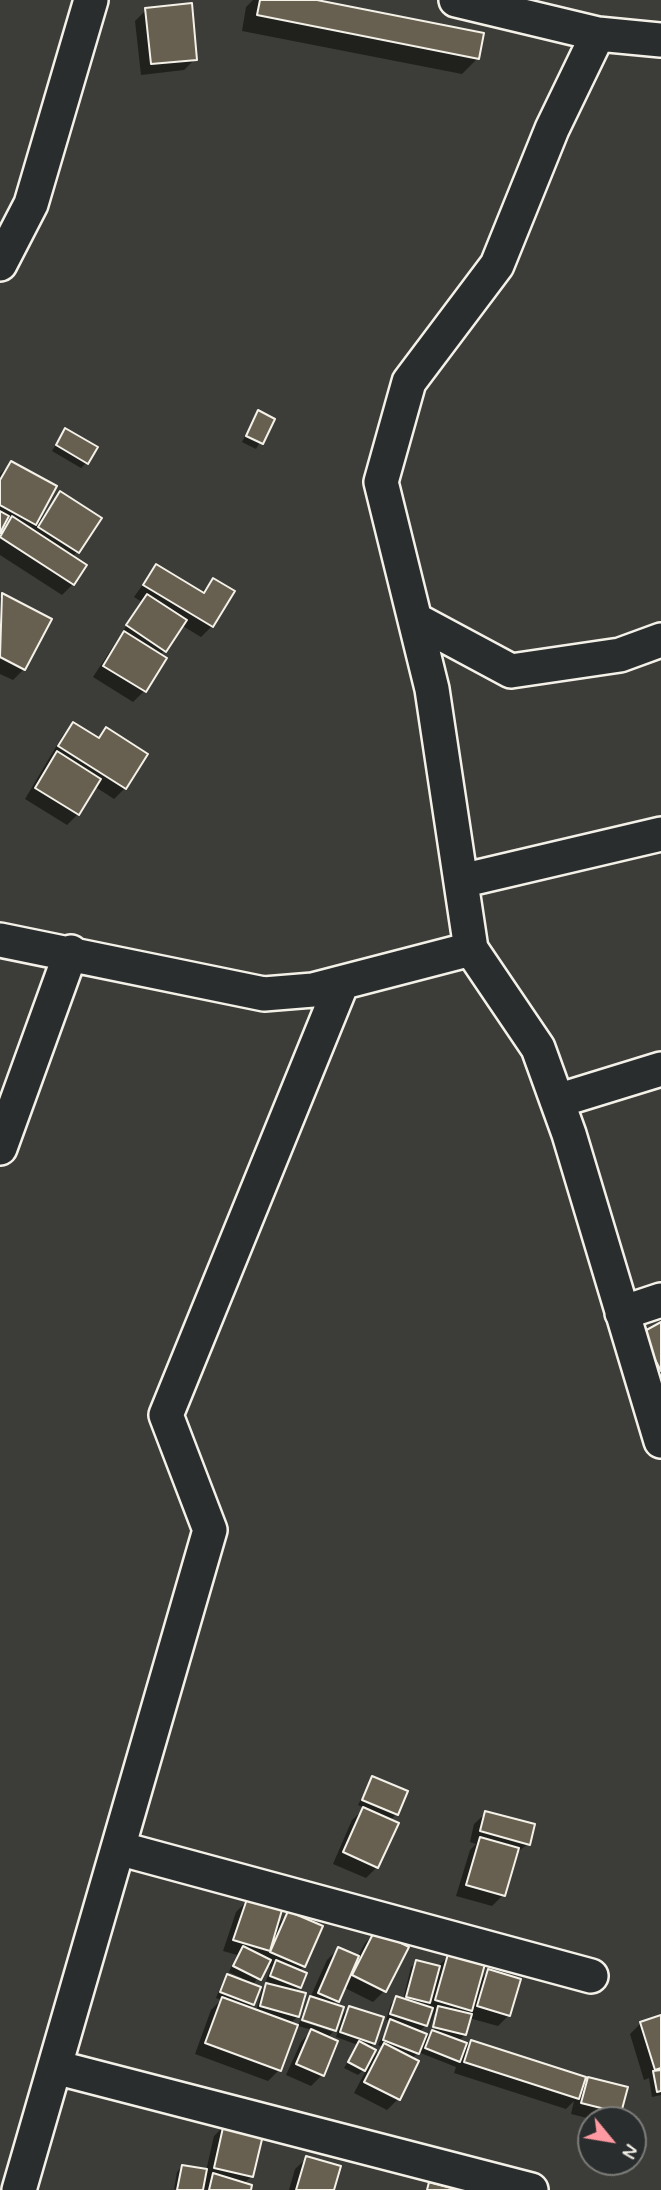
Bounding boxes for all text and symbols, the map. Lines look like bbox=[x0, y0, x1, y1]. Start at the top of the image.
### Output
north arrow bbox=[577, 2106, 647, 2176]
text: N bbox=[615, 2139, 643, 2162]

